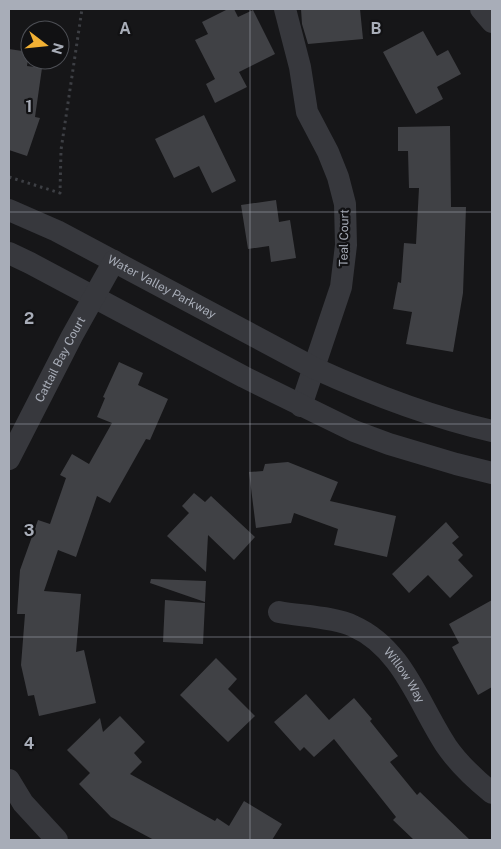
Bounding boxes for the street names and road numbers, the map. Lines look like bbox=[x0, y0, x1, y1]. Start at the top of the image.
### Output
street label: Teal Court bbox=[336, 209, 352, 267]
street label: Water Valley Parkway bbox=[105, 252, 219, 322]
street label: Cattail Bay Court bbox=[32, 314, 89, 405]
street label: Willow Way bbox=[381, 645, 428, 706]

